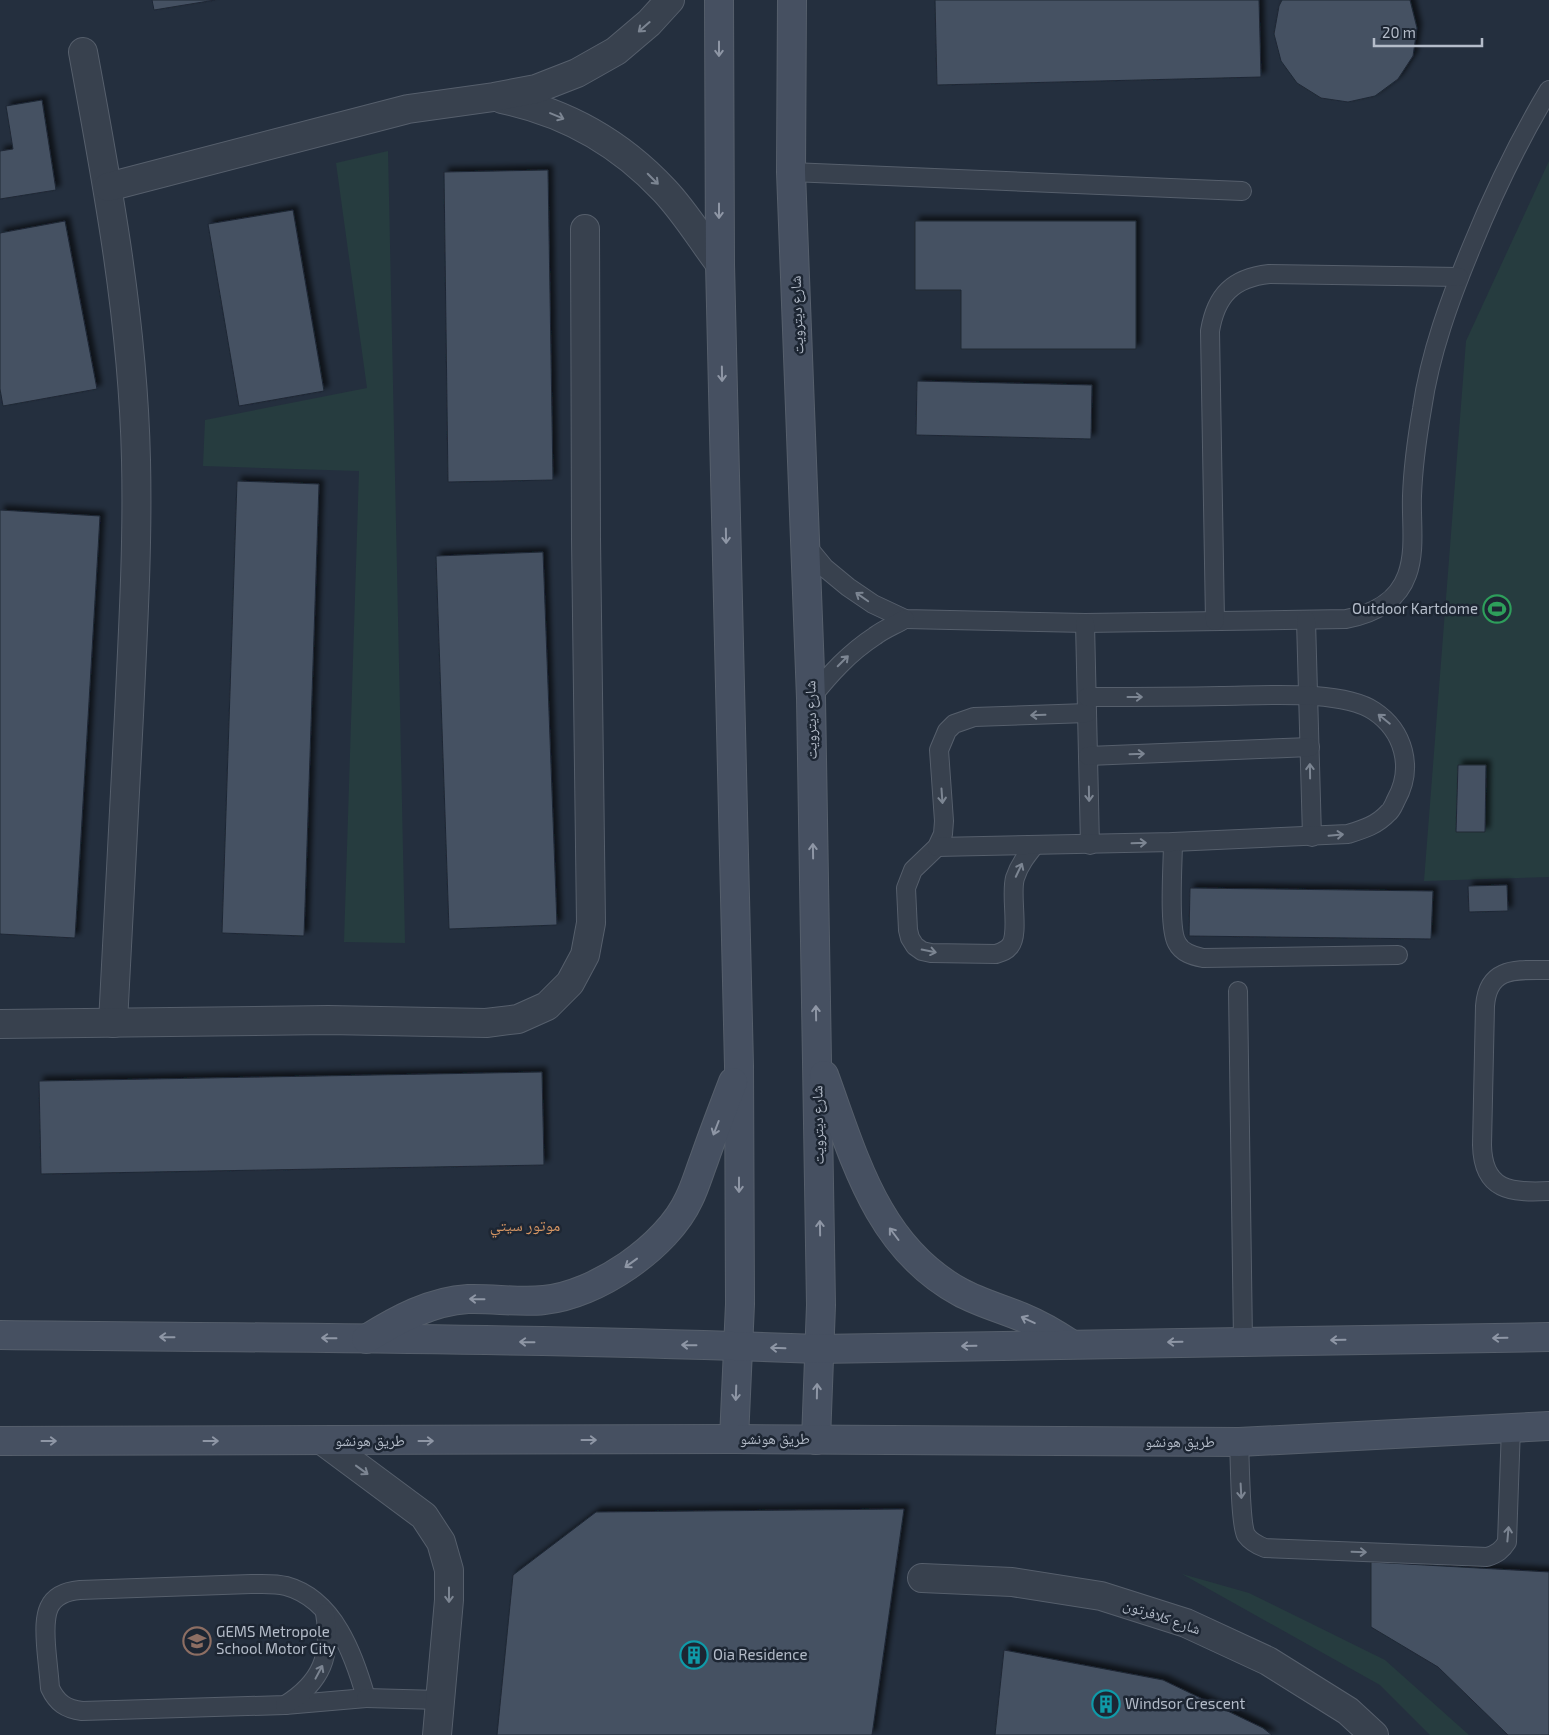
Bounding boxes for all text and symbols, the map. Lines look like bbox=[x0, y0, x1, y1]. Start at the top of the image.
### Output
scale bar bbox=[1374, 15, 1482, 47]
one-way arrow bbox=[638, 21, 651, 33]
text: 20 m bbox=[1382, 23, 1416, 41]
one-way arrow bbox=[714, 40, 724, 56]
one-way arrow bbox=[549, 111, 564, 121]
one-way arrow bbox=[647, 173, 659, 185]
one-way arrow bbox=[714, 202, 724, 219]
street label: شارع ديترويت bbox=[786, 275, 808, 355]
one-way arrow bbox=[717, 365, 727, 381]
one-way arrow bbox=[721, 528, 731, 544]
one-way arrow bbox=[856, 592, 870, 602]
sports icon: Outdoor Kartdome bbox=[1482, 594, 1512, 624]
place label: Outdoor Kartdome bbox=[1352, 599, 1478, 617]
one-way arrow bbox=[837, 655, 849, 668]
street label: شارع ديترويت bbox=[800, 680, 822, 760]
one-way arrow bbox=[1127, 692, 1143, 702]
one-way arrow bbox=[1031, 710, 1047, 719]
one-way arrow bbox=[1377, 714, 1391, 724]
one-way arrow bbox=[1128, 749, 1145, 759]
one-way arrow bbox=[1305, 763, 1315, 780]
one-way arrow bbox=[1084, 786, 1094, 802]
one-way arrow bbox=[938, 788, 947, 804]
one-way arrow bbox=[1328, 830, 1344, 840]
one-way arrow bbox=[1131, 839, 1147, 848]
one-way arrow bbox=[809, 843, 818, 859]
one-way arrow bbox=[1014, 862, 1024, 877]
one-way arrow bbox=[920, 947, 936, 957]
one-way arrow bbox=[811, 1006, 821, 1022]
street label: شارع ديترويت bbox=[807, 1085, 829, 1165]
one-way arrow bbox=[711, 1120, 720, 1135]
one-way arrow bbox=[735, 1177, 744, 1193]
district label: موتور سيتي bbox=[490, 1215, 560, 1238]
one-way arrow bbox=[815, 1221, 825, 1237]
one-way arrow bbox=[889, 1228, 900, 1241]
one-way arrow bbox=[624, 1258, 638, 1268]
one-way arrow bbox=[470, 1294, 486, 1304]
one-way arrow bbox=[1021, 1315, 1036, 1324]
one-way arrow bbox=[159, 1332, 176, 1342]
one-way arrow bbox=[322, 1333, 338, 1343]
one-way arrow bbox=[1493, 1333, 1509, 1343]
one-way arrow bbox=[1330, 1335, 1346, 1345]
one-way arrow bbox=[519, 1337, 536, 1347]
one-way arrow bbox=[1168, 1338, 1184, 1347]
one-way arrow bbox=[682, 1340, 698, 1350]
one-way arrow bbox=[962, 1341, 978, 1351]
one-way arrow bbox=[771, 1343, 787, 1352]
one-way arrow bbox=[813, 1383, 822, 1399]
one-way arrow bbox=[732, 1384, 741, 1400]
street label: طريق هونشو bbox=[740, 1429, 810, 1449]
street label: طريق هونشو bbox=[335, 1431, 405, 1451]
street label: طريق هونشو bbox=[1145, 1432, 1215, 1452]
one-way arrow bbox=[580, 1435, 596, 1445]
one-way arrow bbox=[40, 1436, 56, 1446]
one-way arrow bbox=[202, 1436, 219, 1446]
one-way arrow bbox=[418, 1436, 434, 1446]
one-way arrow bbox=[355, 1465, 369, 1475]
one-way arrow bbox=[1237, 1482, 1246, 1498]
one-way arrow bbox=[1503, 1526, 1513, 1542]
one-way arrow bbox=[1351, 1547, 1367, 1556]
one-way arrow bbox=[444, 1587, 454, 1603]
street label: شارع كلافرتون bbox=[1121, 1594, 1203, 1640]
place label: GEMS Metropole School Motor City bbox=[216, 1622, 336, 1657]
school or university icon: GEMS Metropole School Motor City bbox=[182, 1626, 212, 1656]
building icon: Oia Residence bbox=[679, 1640, 709, 1670]
place label: Oia Residence bbox=[713, 1645, 808, 1663]
one-way arrow bbox=[314, 1664, 324, 1679]
building icon: Windsor Crescent bbox=[1091, 1689, 1121, 1719]
place label: Windsor Crescent bbox=[1125, 1694, 1245, 1712]

